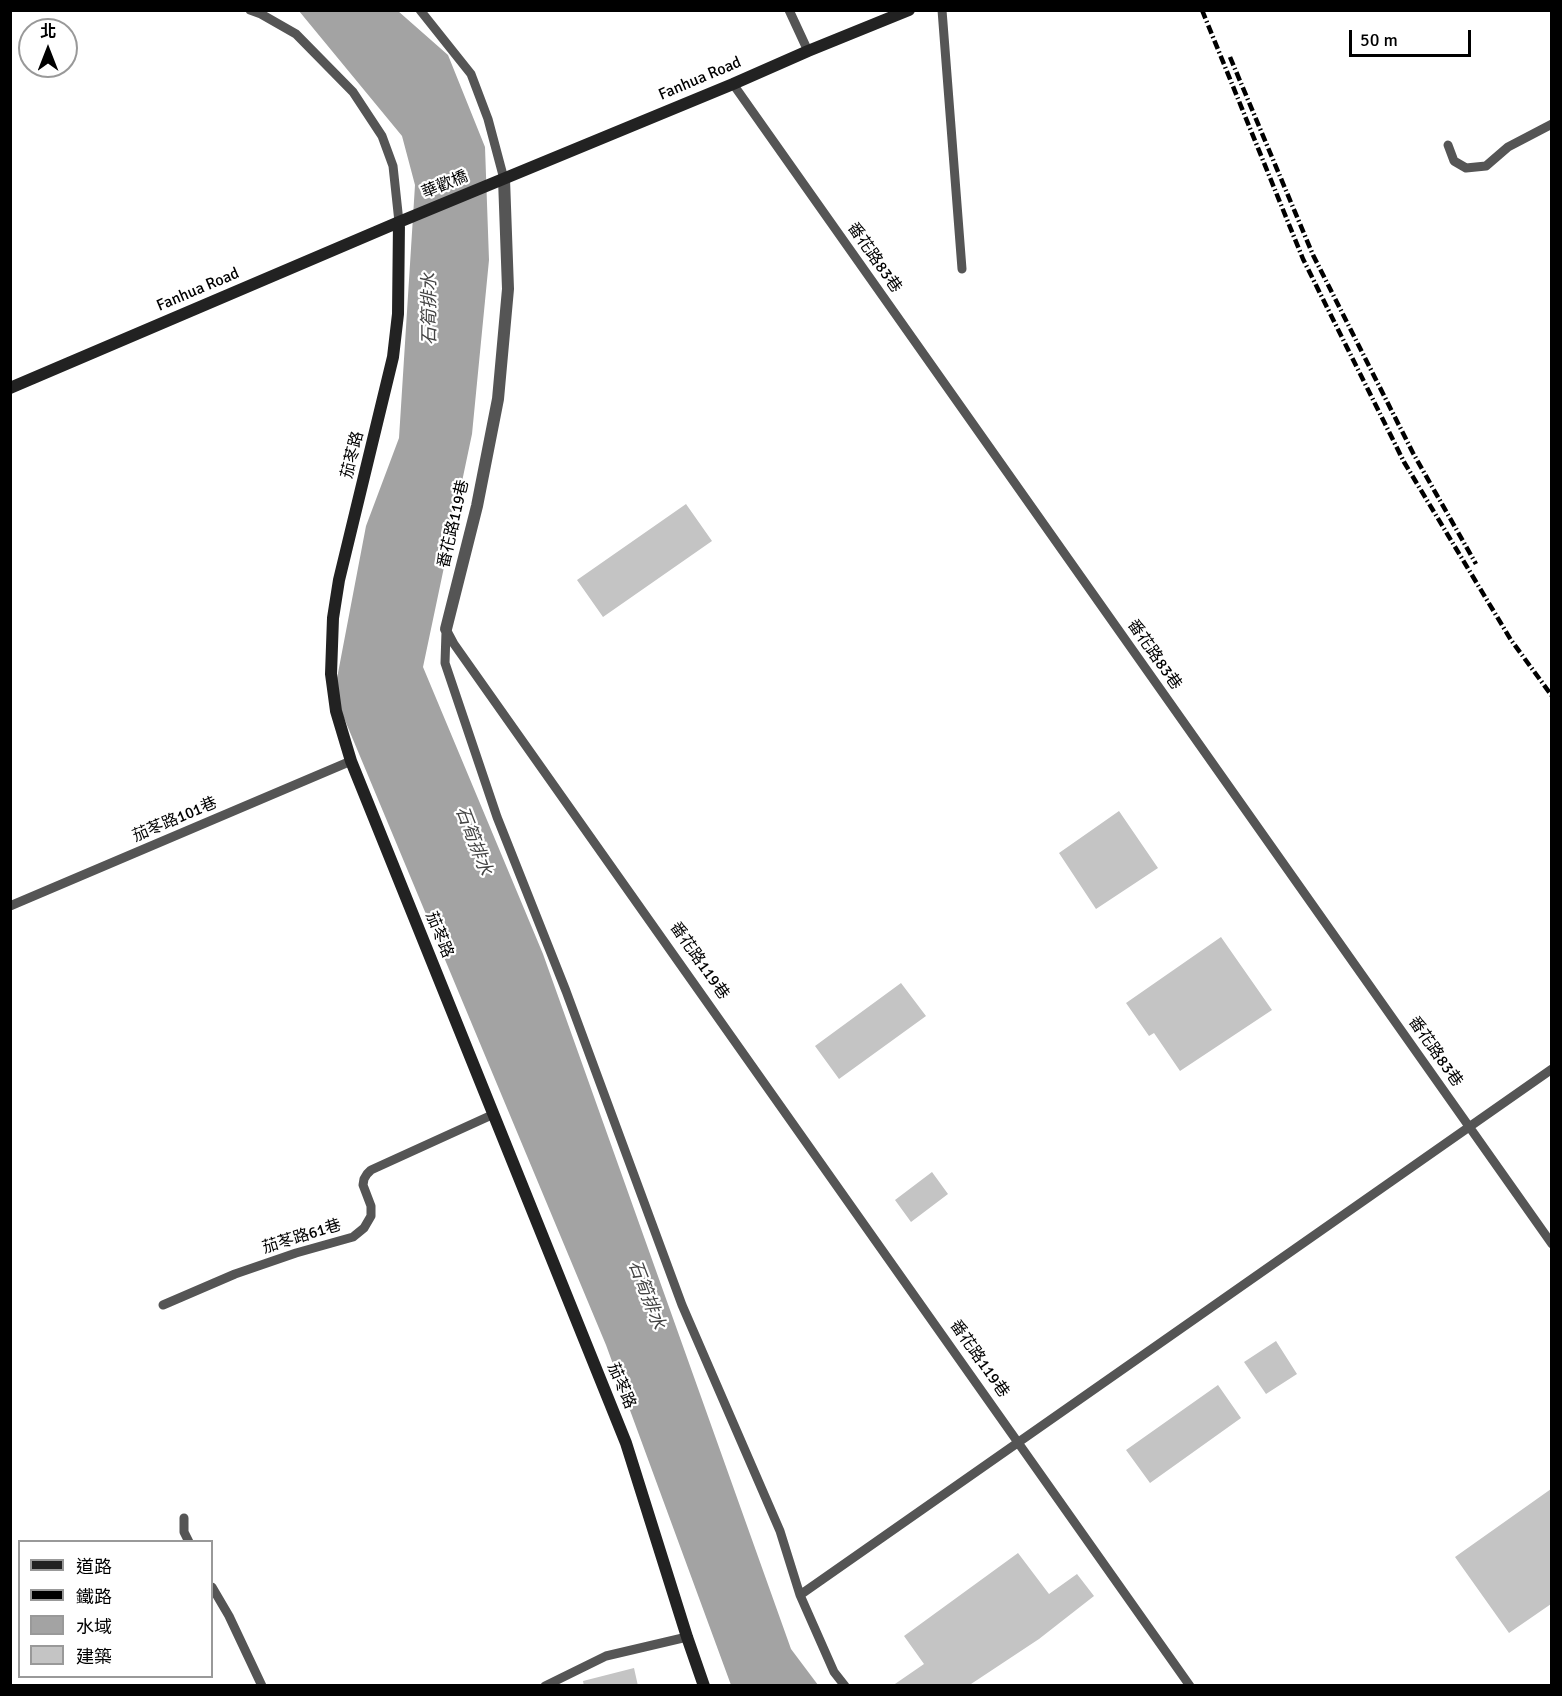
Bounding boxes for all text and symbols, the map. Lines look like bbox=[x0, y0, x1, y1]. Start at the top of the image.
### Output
north arrow bbox=[18, 18, 78, 78]
scale bar bbox=[1352, 18, 1474, 56]
text: 北 bbox=[40, 22, 56, 42]
text: 50 m bbox=[1360, 29, 1398, 51]
street label: Fanhua Road bbox=[656, 53, 744, 105]
street label: 華歡橋 bbox=[419, 167, 471, 203]
street label: 番花路83巷 bbox=[843, 219, 905, 297]
street label: Fanhua Road bbox=[154, 264, 242, 316]
water label: 石筍排水 bbox=[419, 273, 441, 345]
street label: 茄苳路 bbox=[338, 429, 368, 481]
street label: 番花路119巷 bbox=[435, 478, 473, 570]
street label: 番花路83巷 bbox=[1123, 616, 1185, 694]
street label: 茄苳路101巷 bbox=[130, 794, 220, 846]
water label: 石筍排水 bbox=[450, 804, 496, 878]
street label: 茄苳路 bbox=[421, 909, 457, 961]
street label: 番花路119巷 bbox=[665, 919, 733, 1003]
street label: 番花路83巷 bbox=[1404, 1013, 1466, 1091]
street label: 茄苳路61巷 bbox=[260, 1216, 344, 1258]
water label: 石筍排水 bbox=[623, 1258, 669, 1332]
street label: 番花路119巷 bbox=[945, 1317, 1013, 1401]
street label: 茄苳路 bbox=[603, 1360, 639, 1412]
legend bbox=[18, 1540, 213, 1678]
text: 道路 bbox=[76, 1556, 112, 1578]
text: 鐵路 bbox=[76, 1586, 112, 1608]
text: 水域 bbox=[76, 1616, 112, 1638]
text: 建築 bbox=[76, 1646, 112, 1668]

